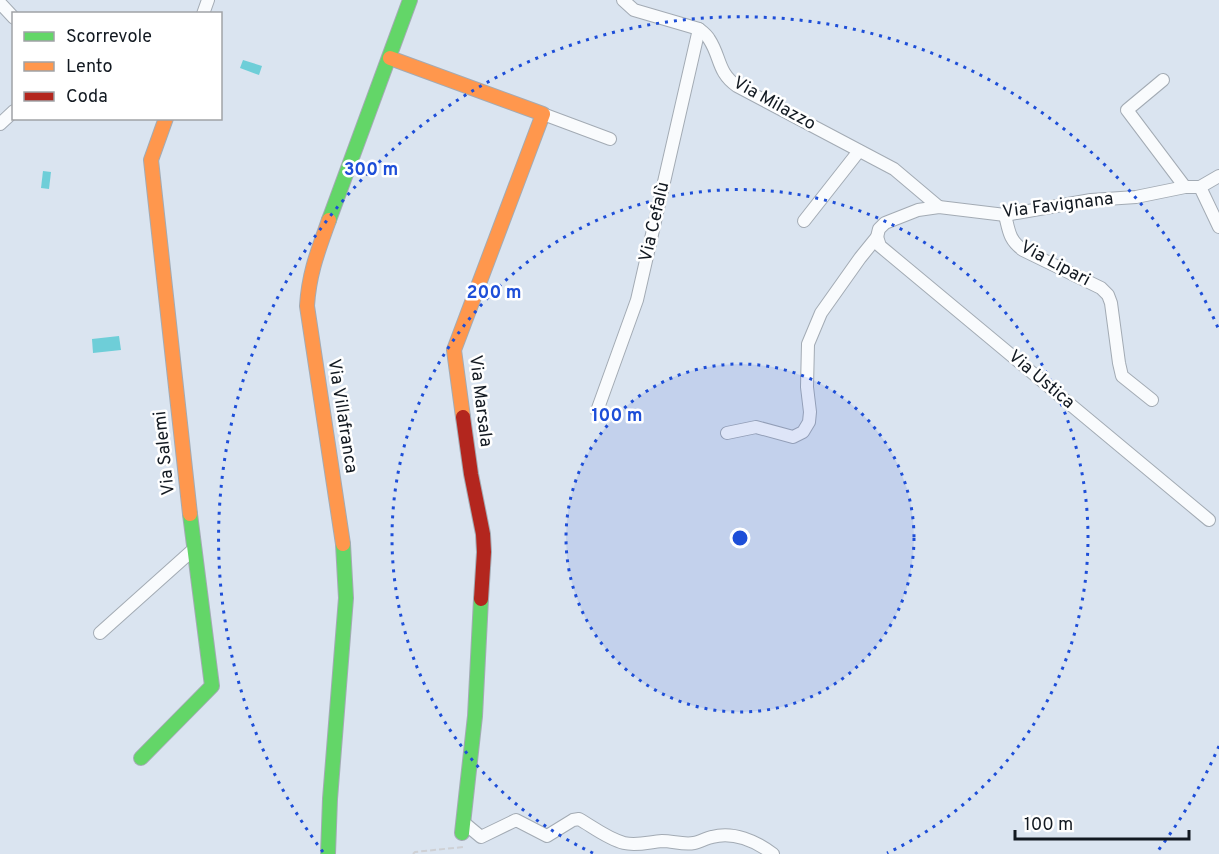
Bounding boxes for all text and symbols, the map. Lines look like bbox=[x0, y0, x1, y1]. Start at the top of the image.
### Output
legend bbox=[12, 12, 222, 120]
text: Scorrevole bbox=[66, 26, 152, 49]
text: Lento bbox=[66, 56, 112, 79]
street label: Via Milazzo bbox=[729, 72, 819, 136]
text: Coda bbox=[66, 86, 108, 109]
text: 300 m bbox=[344, 159, 398, 182]
street label: Via Cefalù bbox=[635, 180, 675, 264]
street label: Via Favignana bbox=[1001, 188, 1115, 224]
street label: Via Lipari bbox=[1016, 236, 1094, 292]
text: 200 m bbox=[466, 282, 522, 305]
street label: Via Ustica bbox=[1003, 346, 1079, 414]
street label: Via Marsala bbox=[463, 354, 497, 448]
street label: Via Villafranca bbox=[322, 357, 362, 475]
text: 100 m bbox=[591, 405, 643, 428]
street label: Via Salemi bbox=[149, 410, 181, 496]
centre of rings bbox=[730, 528, 750, 548]
scale bar bbox=[1015, 803, 1189, 841]
text: 100 m bbox=[1024, 814, 1073, 837]

